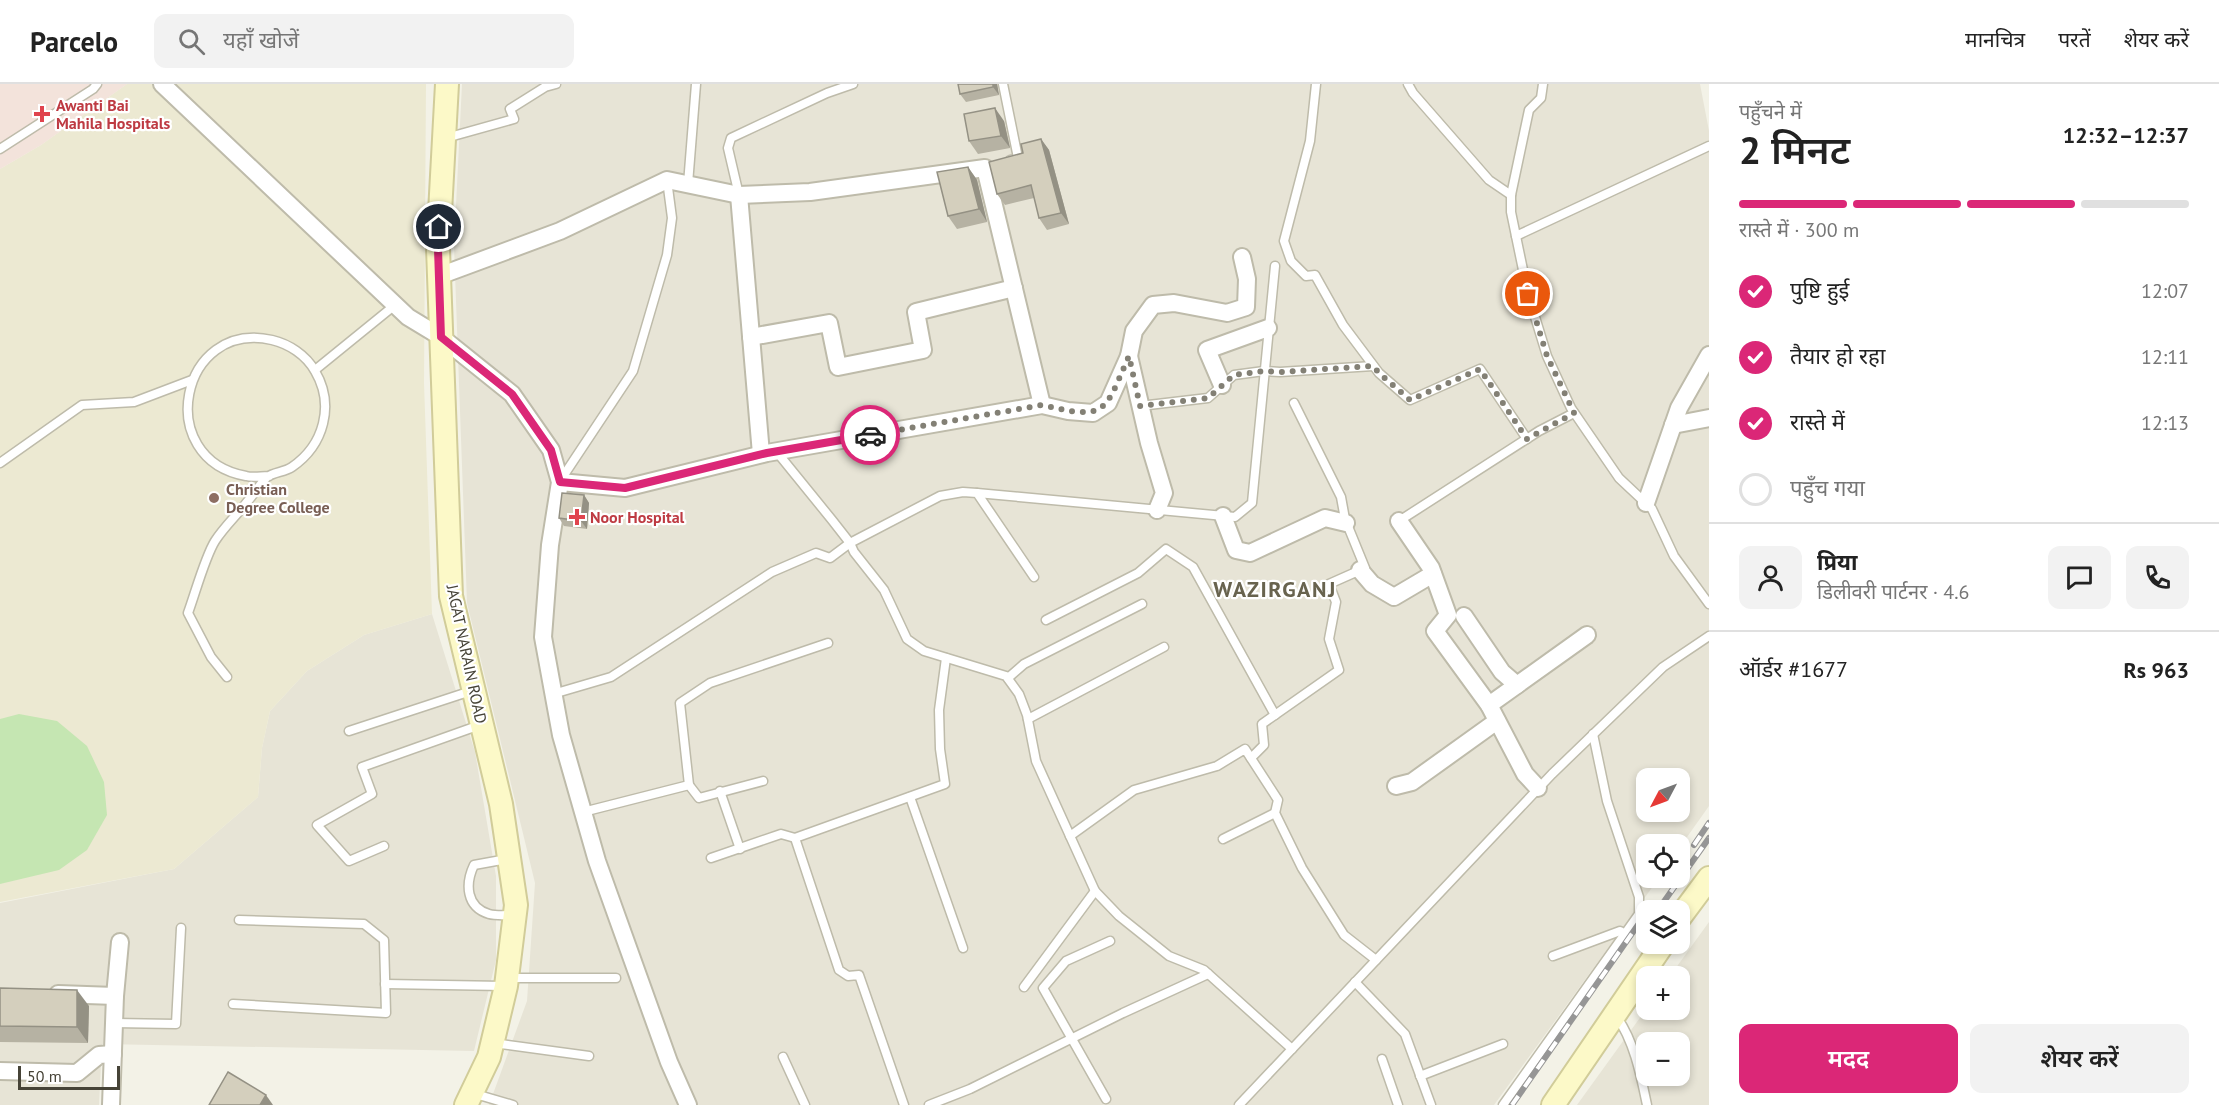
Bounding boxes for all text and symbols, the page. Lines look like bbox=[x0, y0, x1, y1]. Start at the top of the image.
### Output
search box bbox=[154, 14, 574, 68]
text: Parcelo bbox=[30, 23, 118, 60]
icon: search bbox=[175, 25, 208, 58]
text: यहाँ खोजें bbox=[223, 26, 299, 54]
text: मानचित्र bbox=[1965, 26, 2025, 53]
text: परतें bbox=[2058, 26, 2091, 53]
text: शेयर करें bbox=[2124, 26, 2189, 53]
place label: Awanti Bai Mahila Hospitals bbox=[56, 95, 170, 133]
text: पहुँचने में bbox=[1739, 99, 1802, 125]
marker: Awanti Bai Mahila Hospitals bbox=[33, 105, 51, 123]
text: 12:32–12:37 bbox=[2063, 121, 2189, 149]
text: 2 मिनट bbox=[1739, 124, 1850, 175]
pin bbox=[413, 201, 464, 252]
icon: home bbox=[422, 210, 455, 243]
text: रास्ते में · 300 m bbox=[1739, 217, 1859, 243]
pin bbox=[1502, 268, 1553, 319]
icon: check bbox=[1739, 275, 1772, 308]
text: पुष्टि हुई bbox=[1790, 276, 1849, 304]
icon: bag bbox=[1511, 277, 1544, 310]
text: 12:07 bbox=[2141, 278, 2189, 304]
icon: check bbox=[1739, 341, 1772, 374]
text: तैयार हो रहा bbox=[1790, 342, 1886, 370]
text: 12:11 bbox=[2141, 344, 2189, 370]
courier bbox=[840, 405, 900, 465]
icon: check bbox=[1739, 407, 1772, 440]
text: रास्ते में bbox=[1790, 408, 1845, 436]
text: 12:13 bbox=[2141, 410, 2189, 436]
icon: car bbox=[854, 419, 887, 452]
text: पहुँच गया bbox=[1790, 474, 1865, 502]
place label: Christian Degree College bbox=[226, 479, 330, 517]
marker: Christian Degree College bbox=[207, 491, 221, 505]
place label: Noor Hospital bbox=[590, 507, 685, 527]
marker: Noor Hospital bbox=[568, 508, 586, 526]
button: person bbox=[1739, 546, 1802, 609]
button: chat bbox=[2048, 546, 2111, 609]
button: phone bbox=[2126, 546, 2189, 609]
text: प्रिया bbox=[1817, 548, 1857, 576]
district label: WAZIRGANJ bbox=[1213, 575, 1337, 603]
text: डिलीवरी पार्टनर · 4.6 bbox=[1817, 579, 1969, 605]
street label: JAGAT NARAIN ROAD bbox=[442, 582, 492, 725]
text: ऑर्डर #1677 bbox=[1739, 655, 1848, 683]
text: Rs 963 bbox=[2123, 656, 2189, 684]
north arrow bbox=[1636, 768, 1690, 822]
map controls bbox=[1636, 768, 1690, 1086]
button: locate bbox=[1636, 834, 1690, 888]
button: layers bbox=[1636, 900, 1690, 954]
button: + bbox=[1636, 966, 1690, 1020]
button: मदद bbox=[1739, 1024, 1958, 1093]
button: शेयर करें bbox=[1970, 1024, 2189, 1093]
button: − bbox=[1636, 1032, 1690, 1086]
scale bar bbox=[18, 1063, 120, 1090]
text: 50 m bbox=[27, 1066, 62, 1086]

